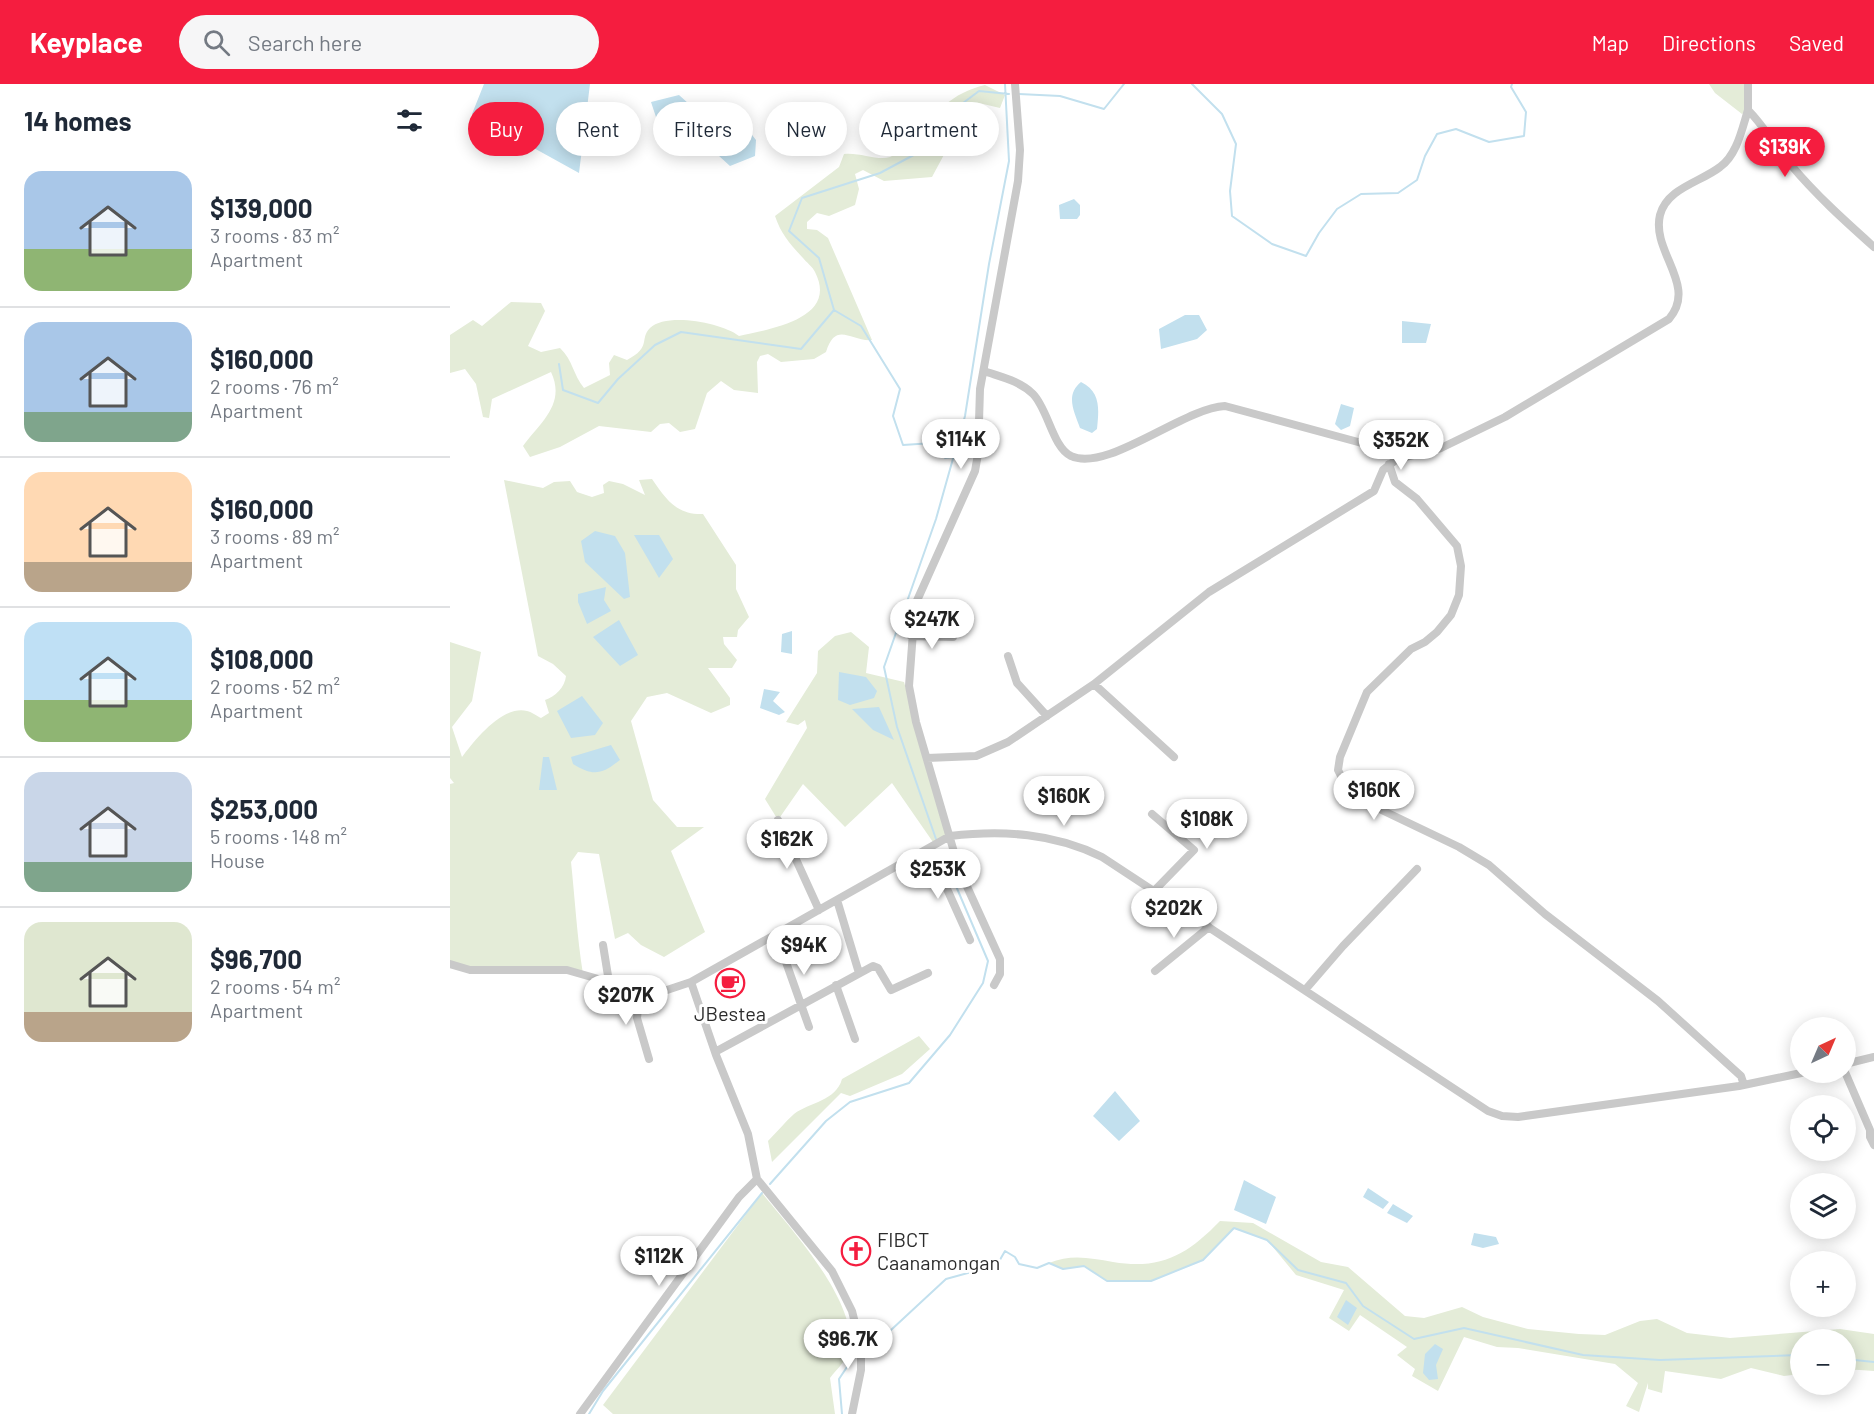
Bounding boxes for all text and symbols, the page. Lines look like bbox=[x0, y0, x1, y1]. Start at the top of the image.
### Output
search box bbox=[179, 15, 599, 69]
text: Keyplace bbox=[30, 25, 143, 59]
icon: search bbox=[200, 26, 233, 59]
text: Search here bbox=[248, 29, 362, 55]
text: Map bbox=[1592, 30, 1629, 55]
text: Directions bbox=[1662, 30, 1756, 55]
text: Saved bbox=[1789, 30, 1844, 55]
chip: Buy bbox=[468, 102, 544, 156]
chip: Rent bbox=[556, 102, 641, 156]
chip: Filters bbox=[653, 102, 753, 156]
chip: New bbox=[765, 102, 847, 156]
chip: Apartment bbox=[859, 102, 999, 156]
icon: filters bbox=[393, 104, 426, 137]
text: 14 homes bbox=[24, 105, 131, 136]
pin: $139K bbox=[1743, 127, 1827, 178]
text: $139K bbox=[1759, 134, 1811, 158]
text: $139,000 bbox=[210, 192, 313, 223]
icon: home bbox=[72, 195, 144, 267]
text: 3 rooms · 83 m² bbox=[210, 223, 339, 247]
text: Apartment bbox=[210, 247, 303, 271]
text: $160,000 bbox=[210, 343, 314, 374]
icon: home bbox=[72, 346, 144, 418]
text: 2 rooms · 76 m² bbox=[210, 374, 339, 398]
text: Apartment bbox=[210, 398, 303, 422]
pin: $114K bbox=[919, 419, 1003, 470]
pin: $352K bbox=[1359, 420, 1443, 471]
text: $114K bbox=[936, 426, 986, 450]
text: $352K bbox=[1373, 427, 1429, 451]
text: $160,000 bbox=[210, 493, 314, 524]
icon: home bbox=[72, 496, 144, 568]
text: 3 rooms · 89 m² bbox=[210, 524, 340, 548]
text: Apartment bbox=[210, 548, 303, 572]
pin: $247K bbox=[890, 599, 974, 650]
text: $247K bbox=[904, 606, 960, 630]
text: $108,000 bbox=[210, 643, 314, 674]
icon: home bbox=[72, 646, 144, 718]
text: 2 rooms · 52 m² bbox=[210, 674, 340, 698]
text: Apartment bbox=[210, 698, 303, 722]
pin: $160K bbox=[1332, 770, 1416, 821]
pin: $160K bbox=[1022, 776, 1106, 827]
text: $160K bbox=[1347, 777, 1401, 801]
text: $160K bbox=[1037, 783, 1091, 807]
text: $253,000 bbox=[210, 793, 318, 824]
icon: home bbox=[72, 796, 144, 868]
pin: $108K bbox=[1165, 799, 1249, 850]
text: $108K bbox=[1180, 806, 1234, 830]
pin: $162K bbox=[745, 819, 829, 870]
text: 5 rooms · 148 m² bbox=[210, 824, 347, 848]
text: $162K bbox=[761, 826, 813, 850]
text: House bbox=[210, 848, 265, 872]
pin: $253K bbox=[896, 849, 980, 900]
text: $253K bbox=[910, 856, 966, 880]
pin: $202K bbox=[1132, 888, 1216, 939]
text: $202K bbox=[1145, 895, 1203, 919]
pin: $94K bbox=[768, 925, 840, 976]
text: $94K bbox=[781, 932, 827, 956]
text: $96,700 bbox=[210, 943, 302, 974]
icon: home bbox=[72, 946, 144, 1018]
cafe icon: JBestea bbox=[714, 967, 746, 999]
text: 2 rooms · 54 m² bbox=[210, 974, 340, 998]
pin: $207K bbox=[584, 975, 668, 1026]
text: $207K bbox=[598, 982, 654, 1006]
text: Apartment bbox=[210, 998, 303, 1022]
place label: JBestea bbox=[694, 1001, 766, 1025]
north arrow bbox=[1790, 1017, 1856, 1083]
map controls bbox=[1790, 1017, 1856, 1395]
button: locate bbox=[1790, 1095, 1856, 1161]
button: layers bbox=[1790, 1173, 1856, 1239]
place label: FIBCT Caanamongan bbox=[877, 1227, 1000, 1274]
church icon: FIBCT Caanamongan bbox=[840, 1235, 872, 1267]
pin: $112K bbox=[617, 1236, 701, 1287]
text: $112K bbox=[634, 1243, 684, 1267]
button: + bbox=[1790, 1251, 1856, 1317]
pin: $96.7K bbox=[799, 1319, 897, 1370]
text: $96.7K bbox=[818, 1326, 878, 1350]
button: − bbox=[1790, 1329, 1856, 1395]

